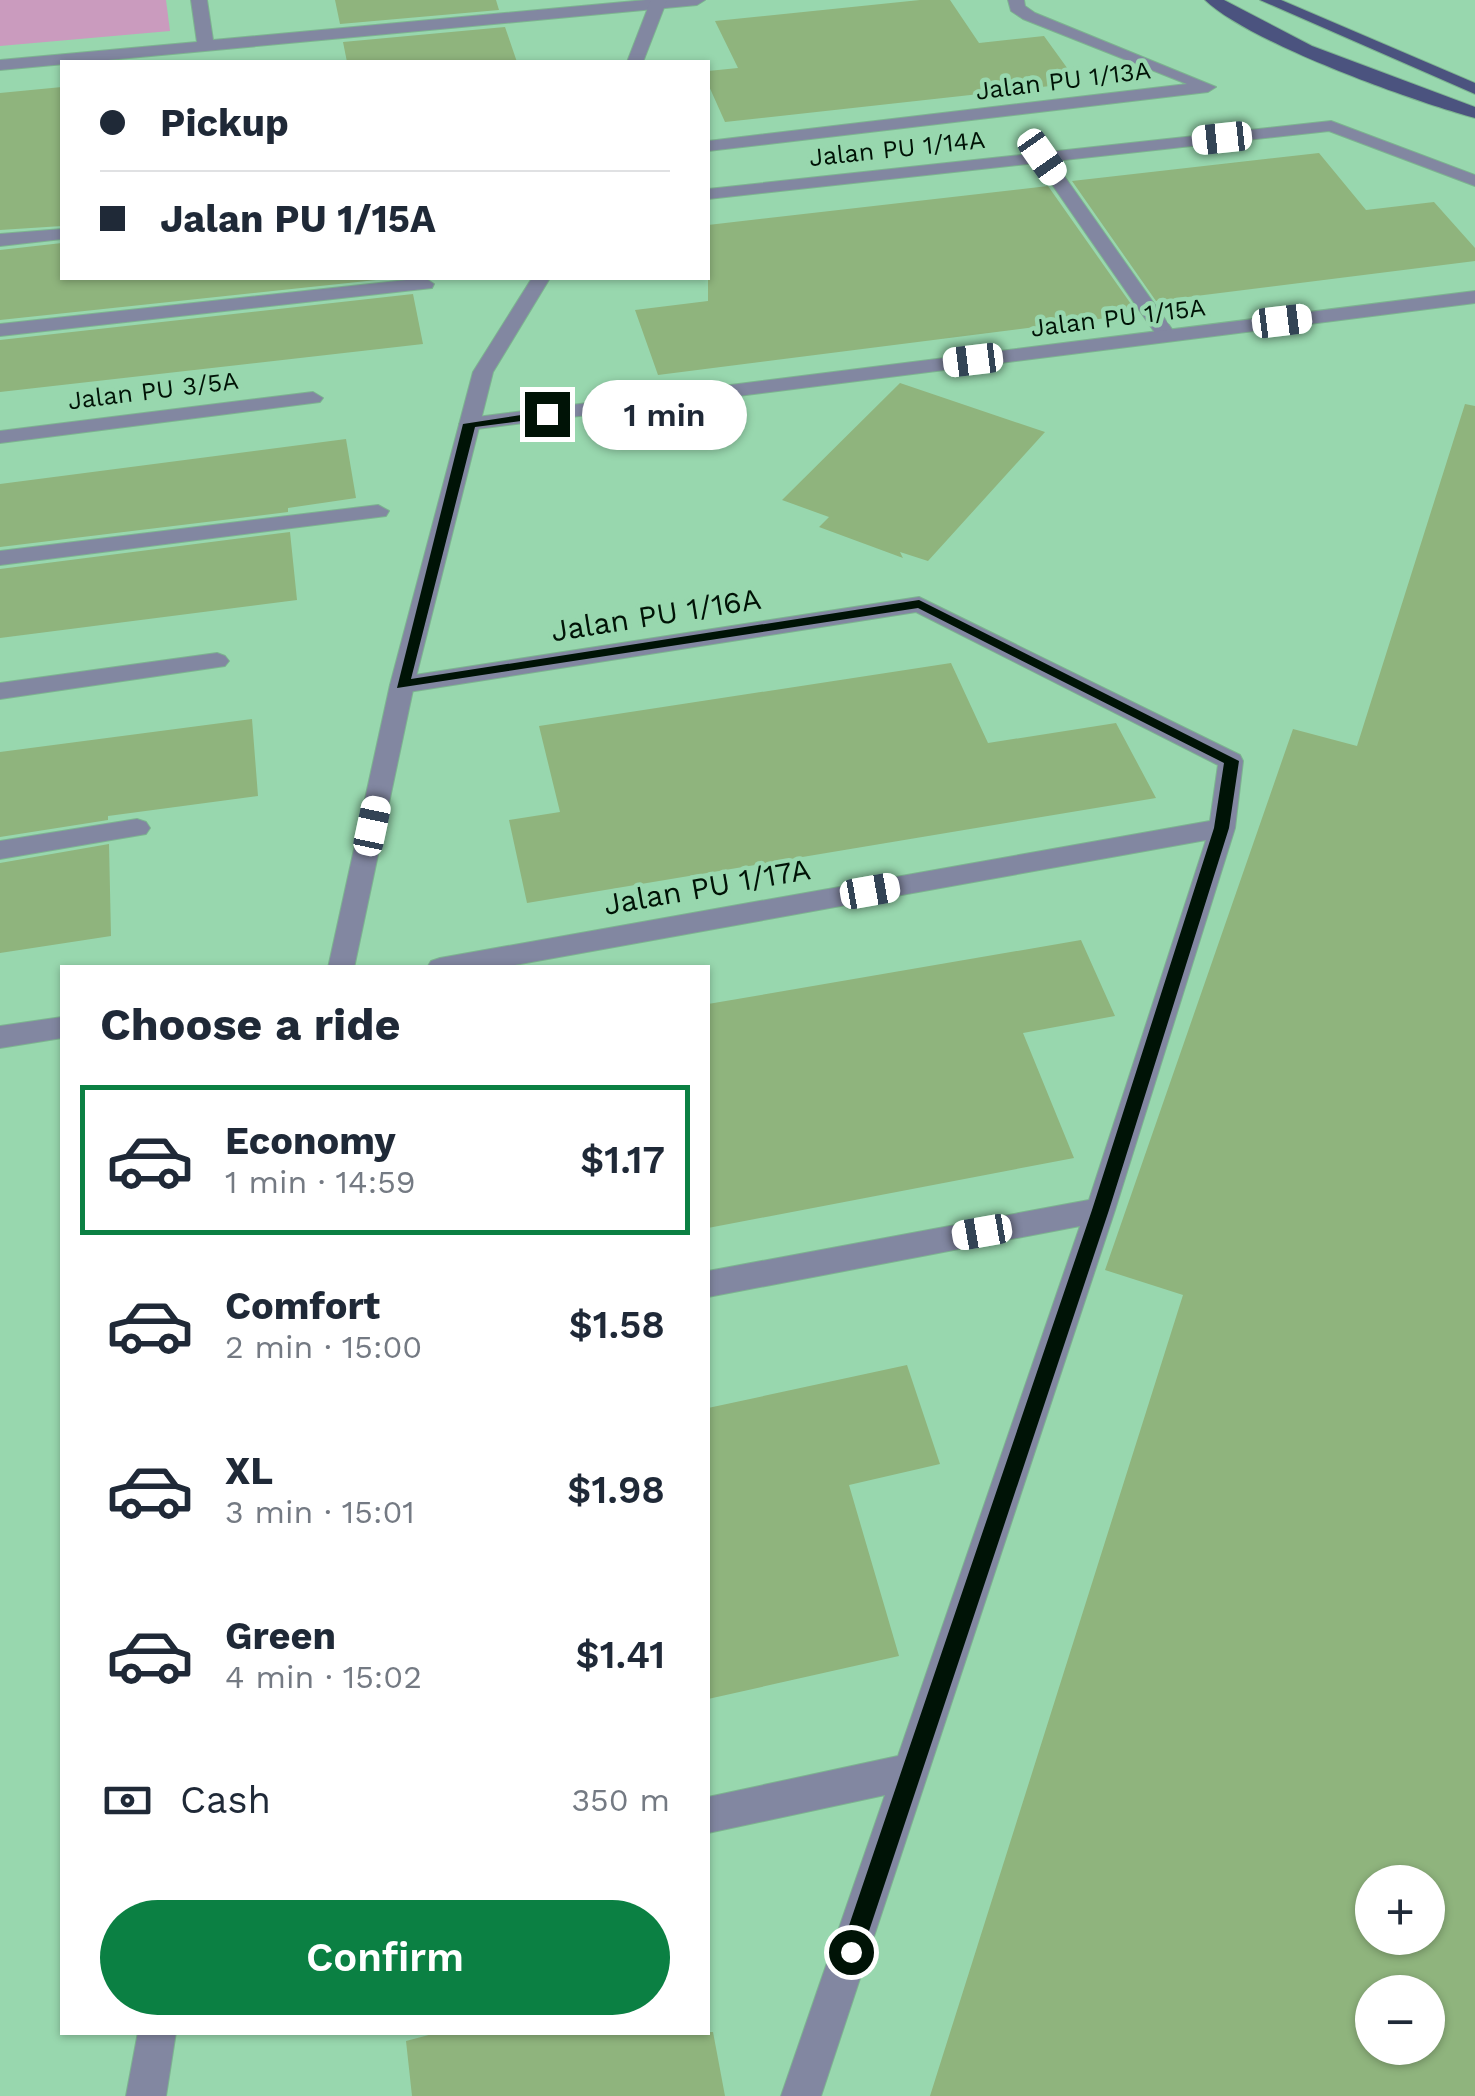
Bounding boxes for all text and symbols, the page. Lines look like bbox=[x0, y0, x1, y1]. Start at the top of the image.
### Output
street label: Jalan PU 1/13A bbox=[974, 55, 1152, 106]
text: Pickup bbox=[160, 101, 289, 145]
car bbox=[1191, 120, 1253, 156]
car bbox=[1013, 124, 1071, 190]
street label: Jalan PU 1/14A bbox=[808, 125, 986, 172]
text: Jalan PU 1/15A bbox=[160, 197, 436, 241]
street label: Jalan PU 1/15A bbox=[1029, 292, 1207, 343]
car bbox=[1250, 302, 1314, 340]
car bbox=[941, 341, 1005, 379]
street label: Jalan PU 3/5A bbox=[66, 366, 240, 415]
callout: 1 min bbox=[582, 379, 747, 449]
route end bbox=[525, 392, 570, 437]
text: 1 min bbox=[623, 396, 706, 434]
street label: Jalan PU 1/16A bbox=[548, 581, 764, 648]
car bbox=[351, 794, 393, 858]
street label: Jalan PU 1/17A bbox=[601, 851, 813, 922]
car bbox=[838, 871, 902, 911]
text: Choose a ride bbox=[100, 998, 400, 1051]
icon: car bbox=[105, 1115, 195, 1205]
text: Economy bbox=[225, 1119, 396, 1163]
text: $1.17 bbox=[580, 1138, 665, 1182]
text: 1 min · 14:59 bbox=[225, 1163, 416, 1201]
car bbox=[950, 1212, 1014, 1252]
icon: car bbox=[105, 1280, 195, 1370]
text: Comfort bbox=[225, 1284, 380, 1328]
text: $1.58 bbox=[569, 1303, 665, 1347]
text: 2 min · 15:00 bbox=[225, 1328, 422, 1366]
icon: car bbox=[105, 1445, 195, 1535]
text: XL bbox=[225, 1449, 273, 1493]
text: $1.98 bbox=[567, 1468, 665, 1512]
text: 3 min · 15:01 bbox=[225, 1493, 415, 1531]
icon: car bbox=[105, 1610, 195, 1700]
text: Green bbox=[225, 1614, 336, 1658]
text: $1.41 bbox=[576, 1633, 665, 1677]
text: 4 min · 15:02 bbox=[225, 1658, 422, 1696]
icon: cash bbox=[100, 1773, 155, 1828]
text: Cash bbox=[180, 1778, 271, 1822]
text: 350 m bbox=[571, 1781, 670, 1819]
map controls bbox=[1355, 1865, 1445, 2065]
button: + bbox=[1355, 1865, 1445, 1955]
button: Confirm bbox=[100, 1900, 670, 2015]
route start bbox=[829, 1930, 874, 1975]
button: − bbox=[1355, 1975, 1445, 2065]

